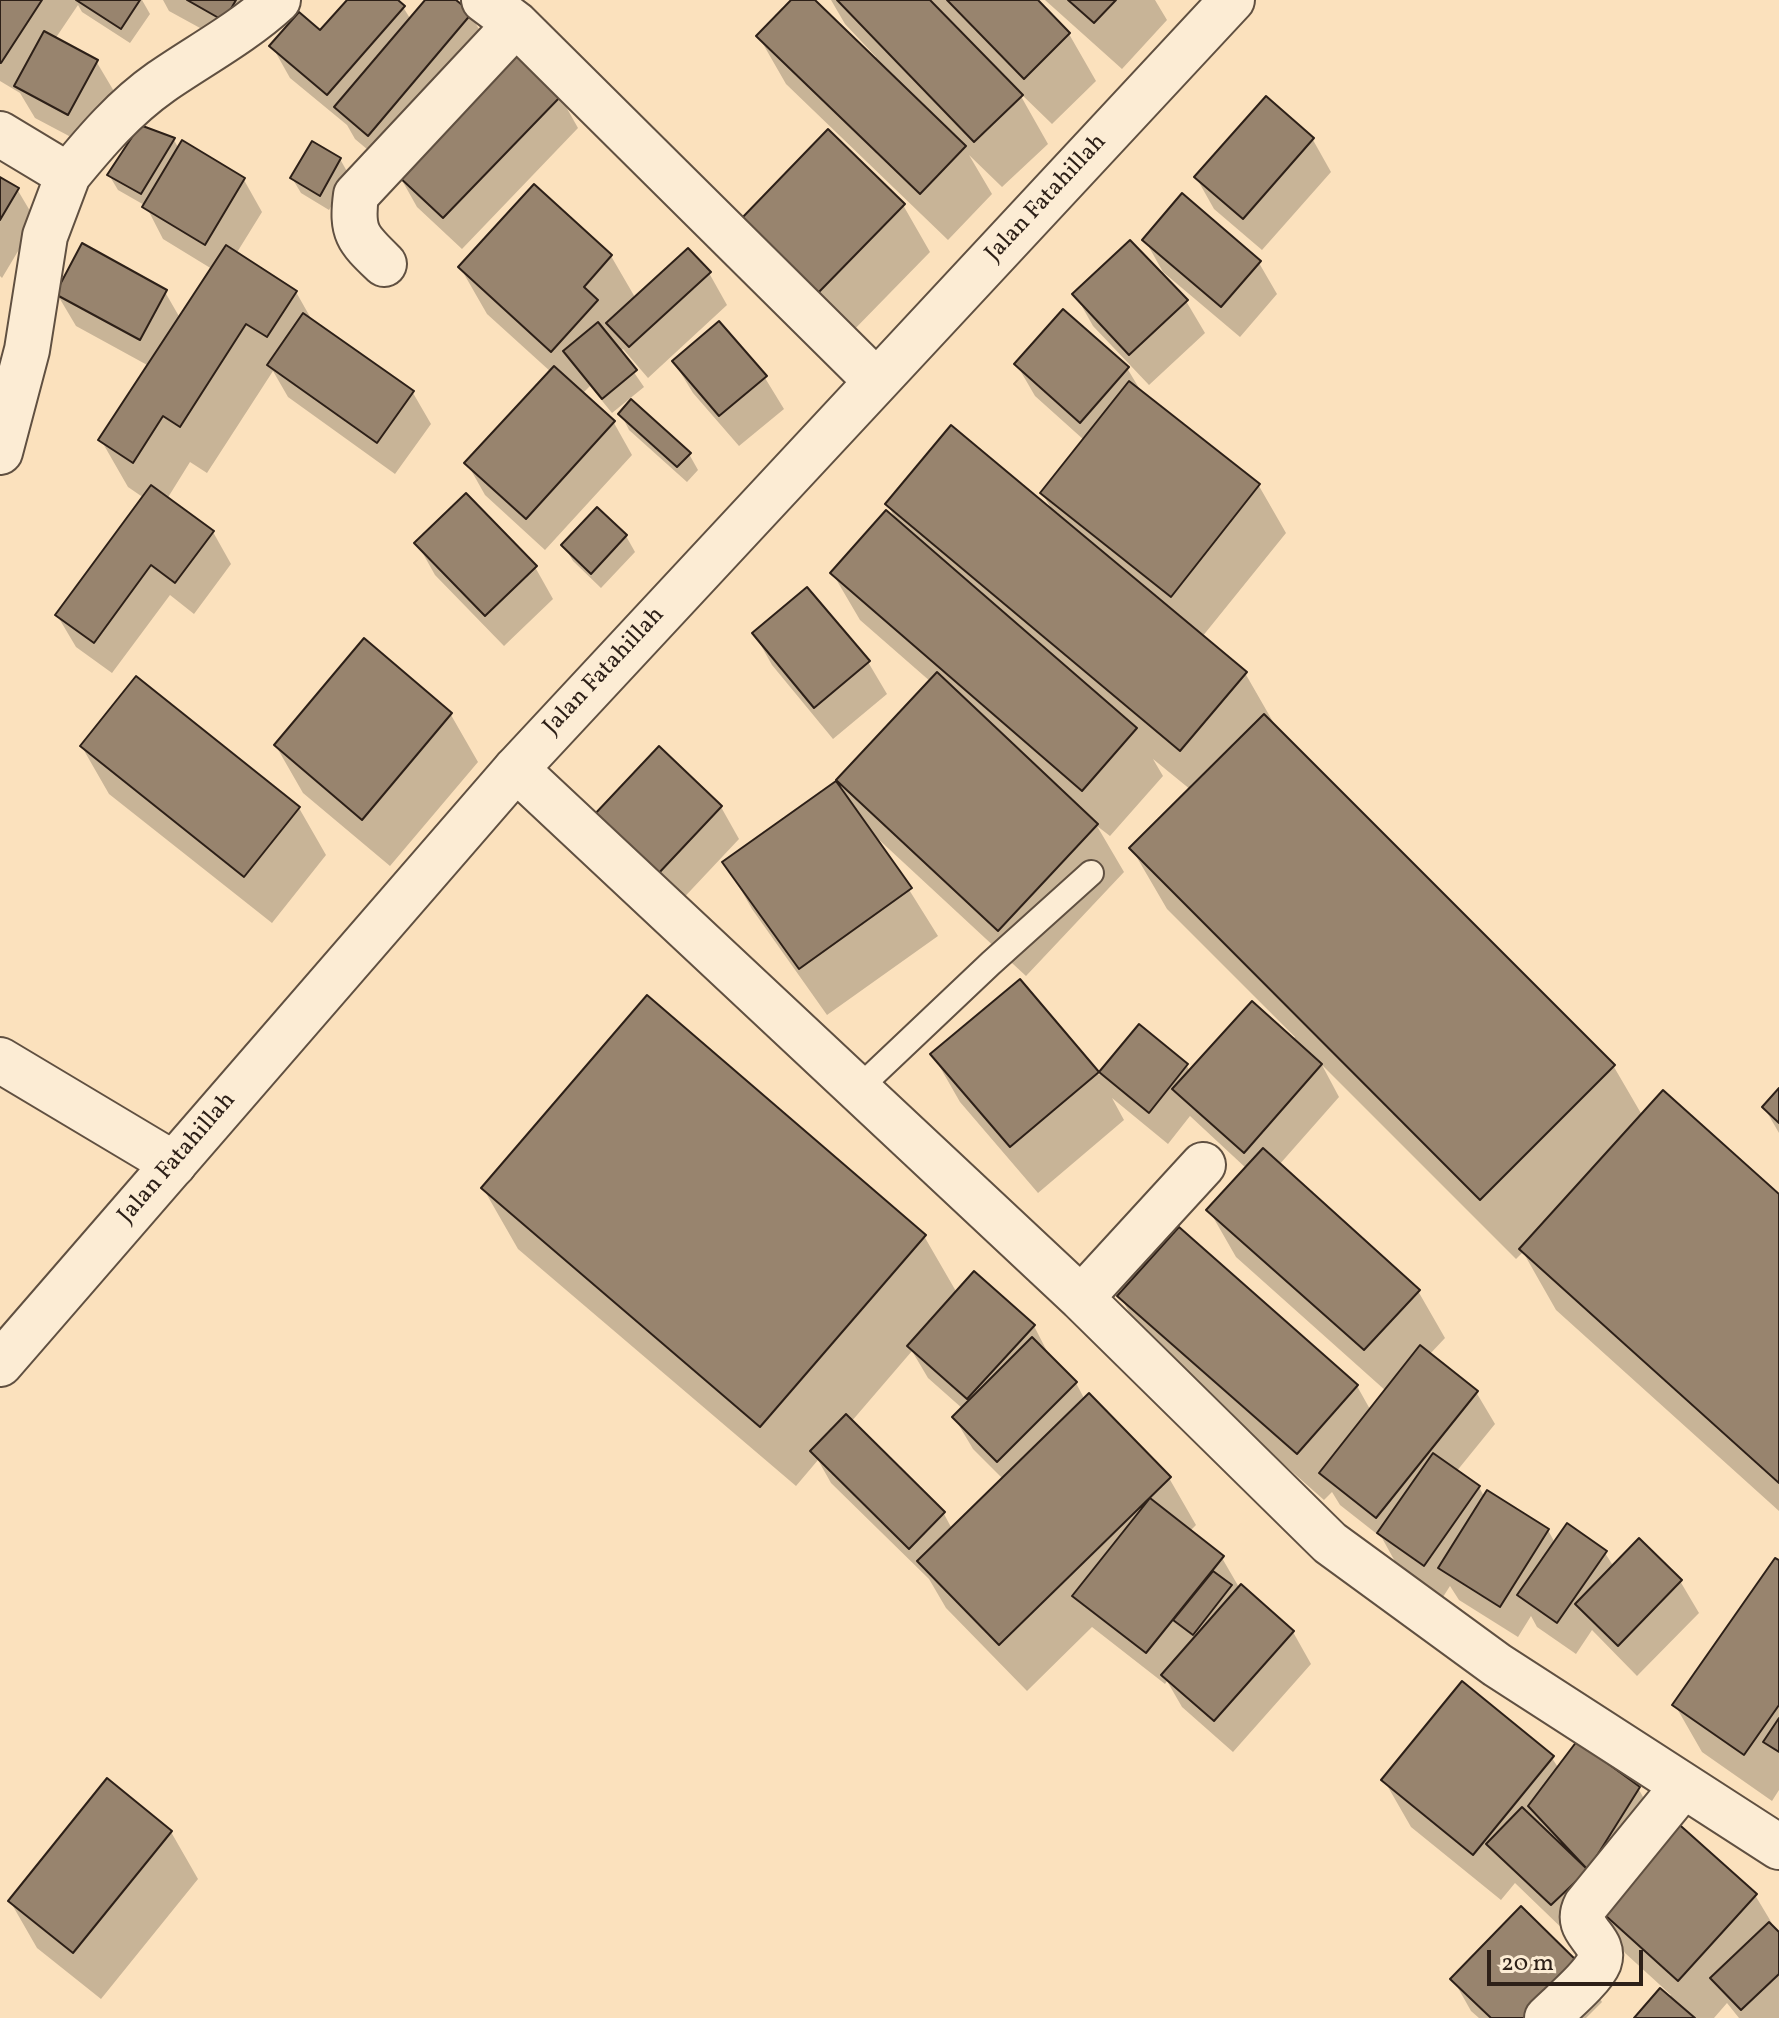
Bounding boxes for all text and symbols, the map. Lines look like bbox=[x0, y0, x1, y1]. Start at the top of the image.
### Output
street label: Jalan Fatahillah bbox=[980, 129, 1114, 269]
street label: Jalan Fatahillah bbox=[538, 602, 672, 742]
street label: Jalan Fatahillah bbox=[113, 1087, 243, 1231]
scale bar bbox=[1491, 1934, 1647, 1984]
text: 20 m bbox=[1501, 1947, 1554, 1981]

